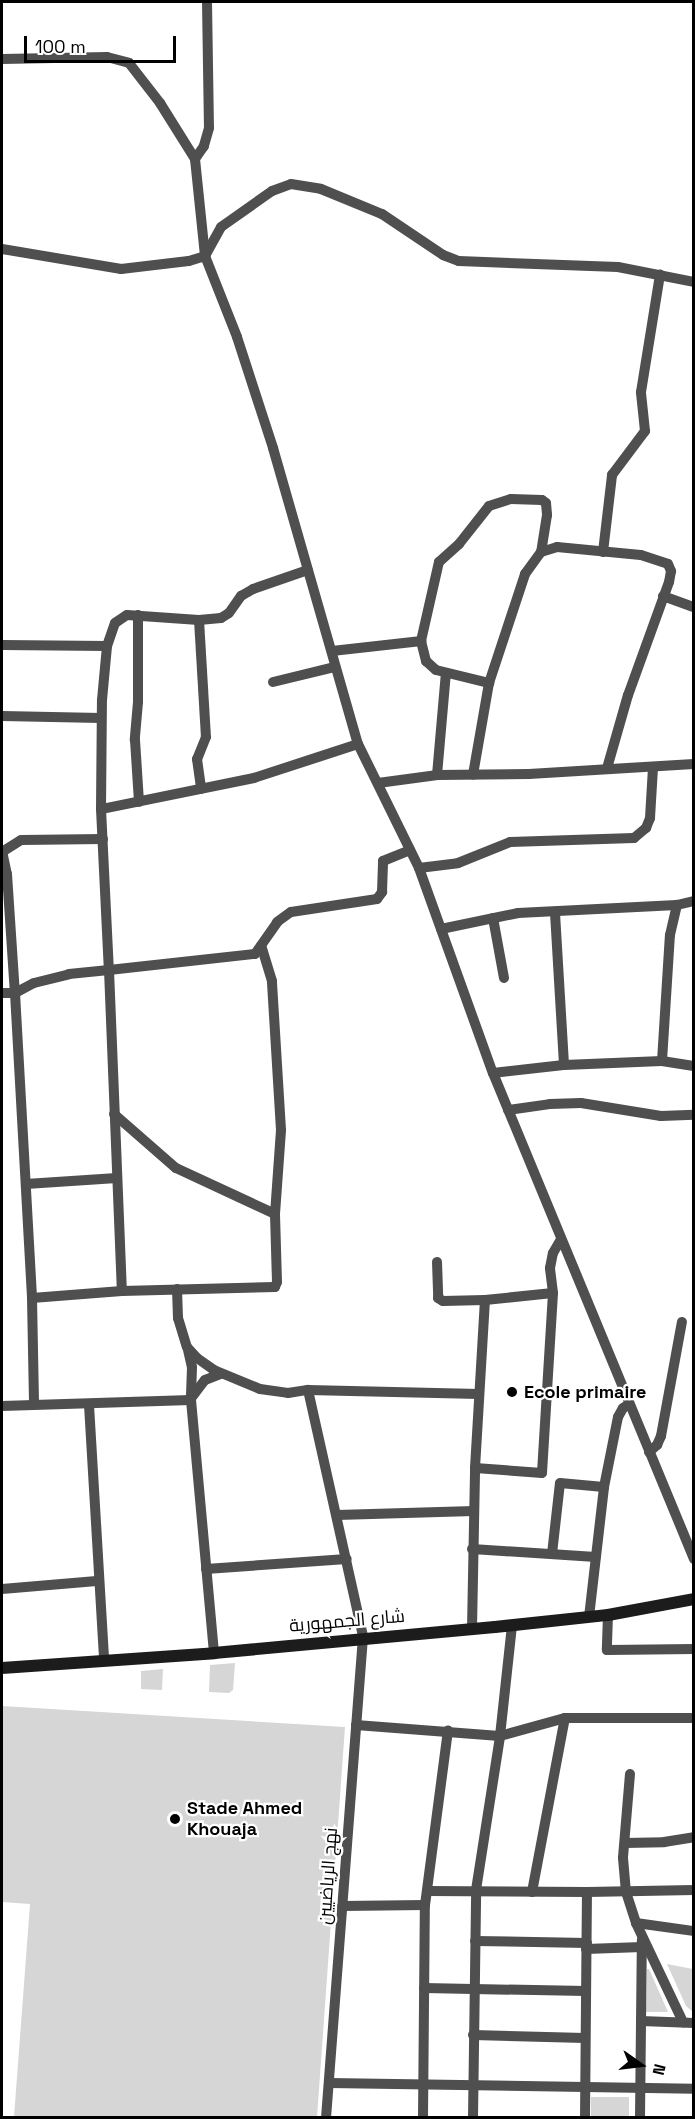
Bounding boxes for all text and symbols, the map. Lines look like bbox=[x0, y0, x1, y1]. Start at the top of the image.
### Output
scale bar bbox=[27, 24, 178, 62]
text: 100 m bbox=[35, 35, 86, 58]
place label: Ecole primaire bbox=[524, 1381, 646, 1403]
marker: Ecole primaire bbox=[505, 1385, 519, 1399]
street label: شارع الجمهورية bbox=[288, 1605, 406, 1637]
place label: Stade Ahmed Khouaja bbox=[187, 1798, 303, 1840]
marker: Stade Ahmed Khouaja bbox=[168, 1812, 182, 1826]
street label: نهج الرياضيين bbox=[314, 1827, 342, 1925]
north arrow bbox=[611, 2035, 671, 2095]
text: N bbox=[647, 2062, 670, 2077]

